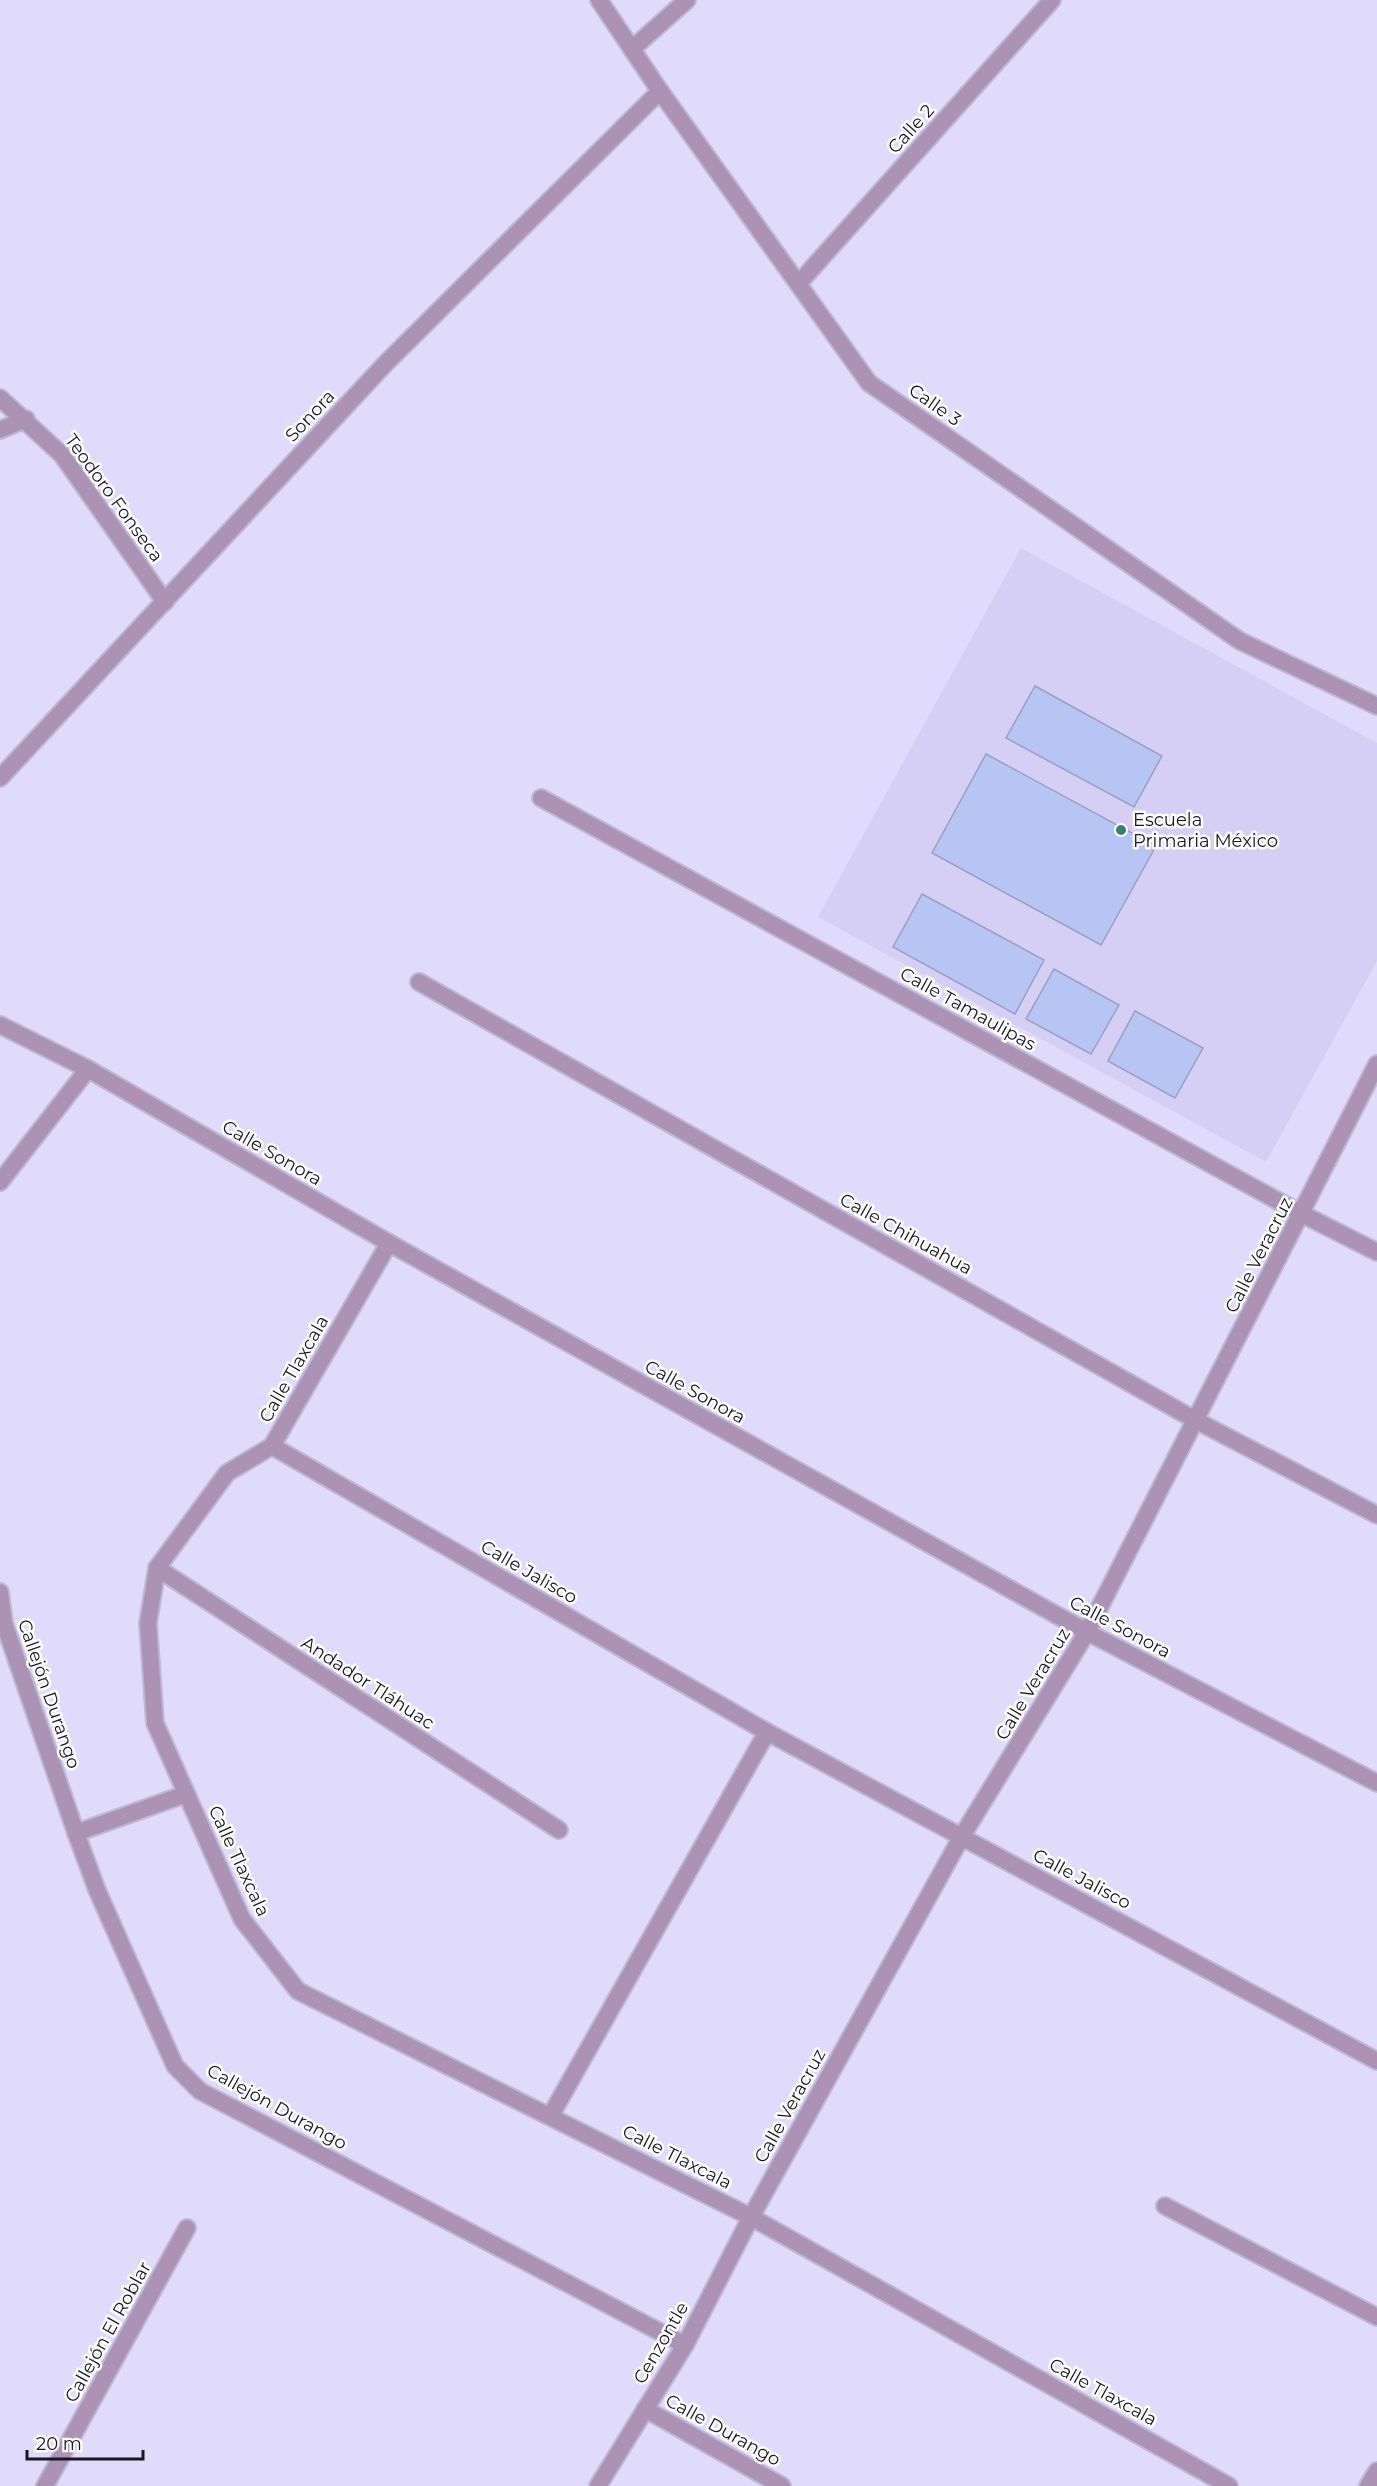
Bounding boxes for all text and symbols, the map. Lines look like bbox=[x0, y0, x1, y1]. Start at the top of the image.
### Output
street label: Calle 2 bbox=[883, 100, 939, 158]
street label: Calle 3 bbox=[905, 379, 965, 431]
street label: Sonora bbox=[280, 385, 340, 447]
street label: Teodoro Fonseca bbox=[60, 430, 168, 566]
place label: Escuela Primaria México bbox=[1133, 809, 1278, 852]
marker: Escuela Primaria México bbox=[1114, 823, 1128, 837]
street label: Calle Tamaulipas bbox=[896, 963, 1040, 1056]
street label: Calle Sonora bbox=[218, 1116, 326, 1190]
street label: Calle Chihuahua bbox=[836, 1188, 976, 1280]
street label: Calle Veracruz bbox=[1220, 1194, 1298, 1316]
street label: Calle Tlaxcala bbox=[255, 1312, 333, 1426]
street label: Calle Sonora bbox=[641, 1355, 749, 1429]
street label: Calle Jalisco bbox=[477, 1536, 581, 1608]
street label: Calle Sonora bbox=[1066, 1591, 1174, 1663]
street label: Callejón Durango bbox=[13, 1616, 85, 1772]
street label: Calle Veracruz bbox=[991, 1624, 1075, 1744]
street label: Andador Tláhuac bbox=[297, 1632, 439, 1734]
street label: Calle Tlaxcala bbox=[204, 1802, 274, 1920]
street label: Calle Jalisco bbox=[1029, 1844, 1135, 1914]
street label: Calle Veracruz bbox=[750, 2045, 830, 2167]
street label: Callejón Durango bbox=[203, 2059, 351, 2155]
street label: Calle Tlaxcala bbox=[619, 2120, 735, 2194]
street label: Callejón El Roblar bbox=[60, 2258, 156, 2406]
street label: Cenzontle bbox=[629, 2298, 693, 2388]
street label: Calle Tlaxcala bbox=[1045, 2353, 1161, 2431]
street label: Calle Durango bbox=[662, 2389, 784, 2471]
scale bar bbox=[27, 2423, 142, 2461]
text: 20 m bbox=[36, 2433, 82, 2455]

